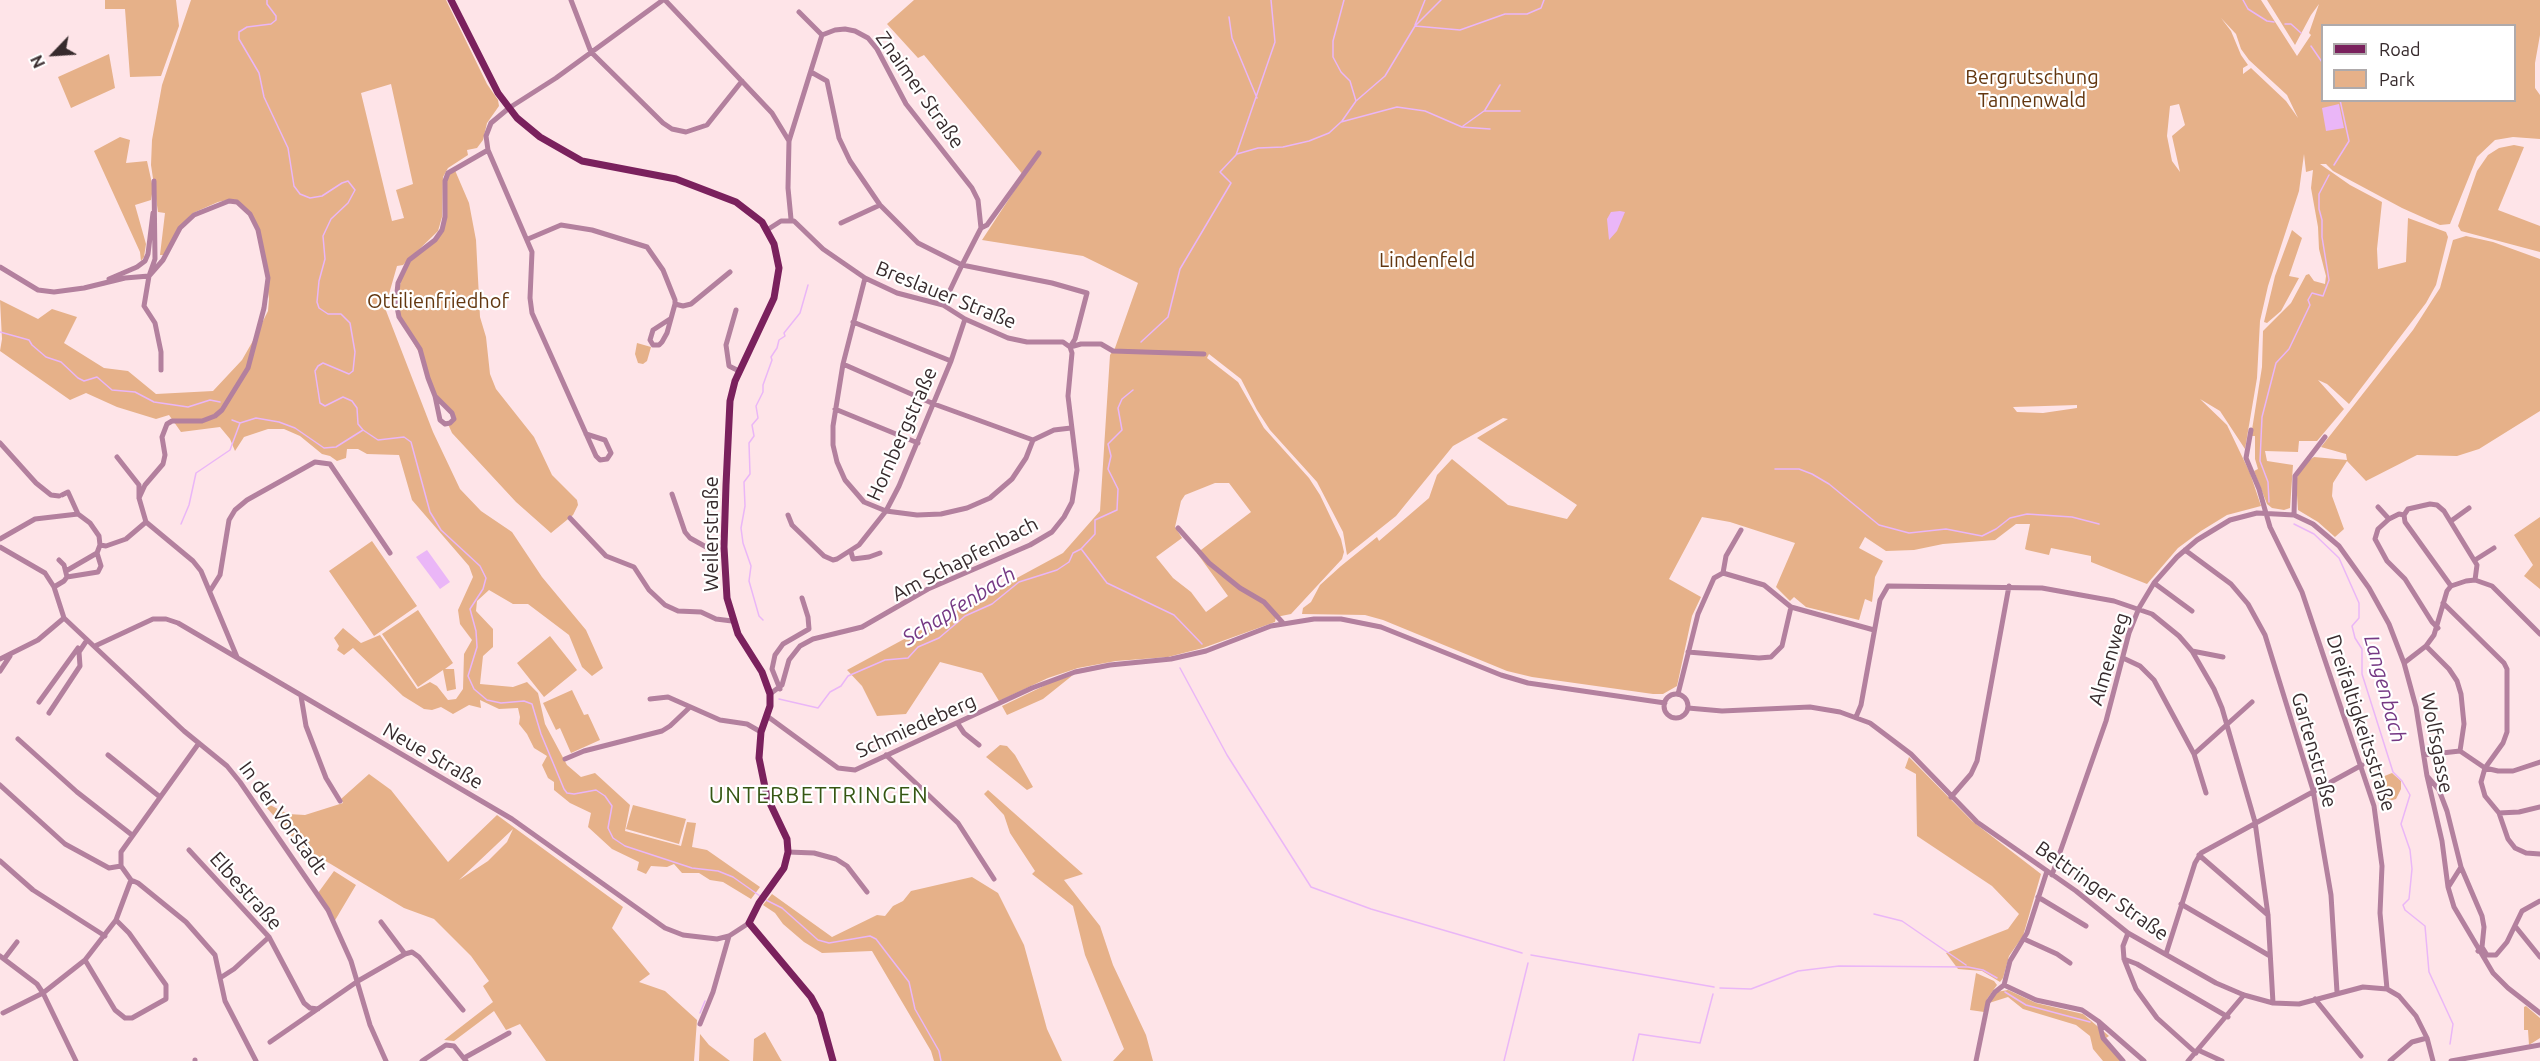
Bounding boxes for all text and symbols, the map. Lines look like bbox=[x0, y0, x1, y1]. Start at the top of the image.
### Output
north arrow bbox=[24, 24, 84, 84]
legend bbox=[2321, 24, 2516, 102]
street label: Znaimer Straße bbox=[871, 27, 969, 153]
text: Road bbox=[2379, 39, 2421, 59]
text: N bbox=[27, 52, 48, 71]
park label: Bergrutschung Tannenwald bbox=[1965, 65, 2099, 112]
text: Park bbox=[2379, 69, 2415, 89]
park label: Lindenfeld bbox=[1379, 248, 1475, 272]
street label: Breslauer Straße bbox=[872, 256, 1020, 334]
park label: Ottilienfriedhof bbox=[367, 289, 509, 313]
street label: Hornbergstraße bbox=[862, 363, 942, 505]
street label: Weilerstraße bbox=[699, 476, 723, 592]
street label: Am Schapfenbach bbox=[888, 512, 1042, 606]
water label: Schapfenbach bbox=[898, 561, 1020, 651]
street label: Almenweg bbox=[2083, 610, 2135, 708]
street label: Dreifaltigkeitsstraße bbox=[2321, 632, 2401, 814]
water label: Langenbach bbox=[2359, 632, 2411, 746]
street label: Schmiedeberg bbox=[852, 689, 980, 763]
street label: Gartenstraße bbox=[2286, 690, 2342, 810]
street label: Wolfsgasse bbox=[2416, 691, 2458, 795]
street label: Neue Straße bbox=[379, 718, 487, 794]
street label: In der Vorstadt bbox=[234, 757, 332, 879]
district label: UNTERBETTRINGEN bbox=[709, 783, 929, 809]
street label: Bettringer Straße bbox=[2031, 836, 2173, 946]
street label: Elbestraße bbox=[205, 847, 287, 935]

